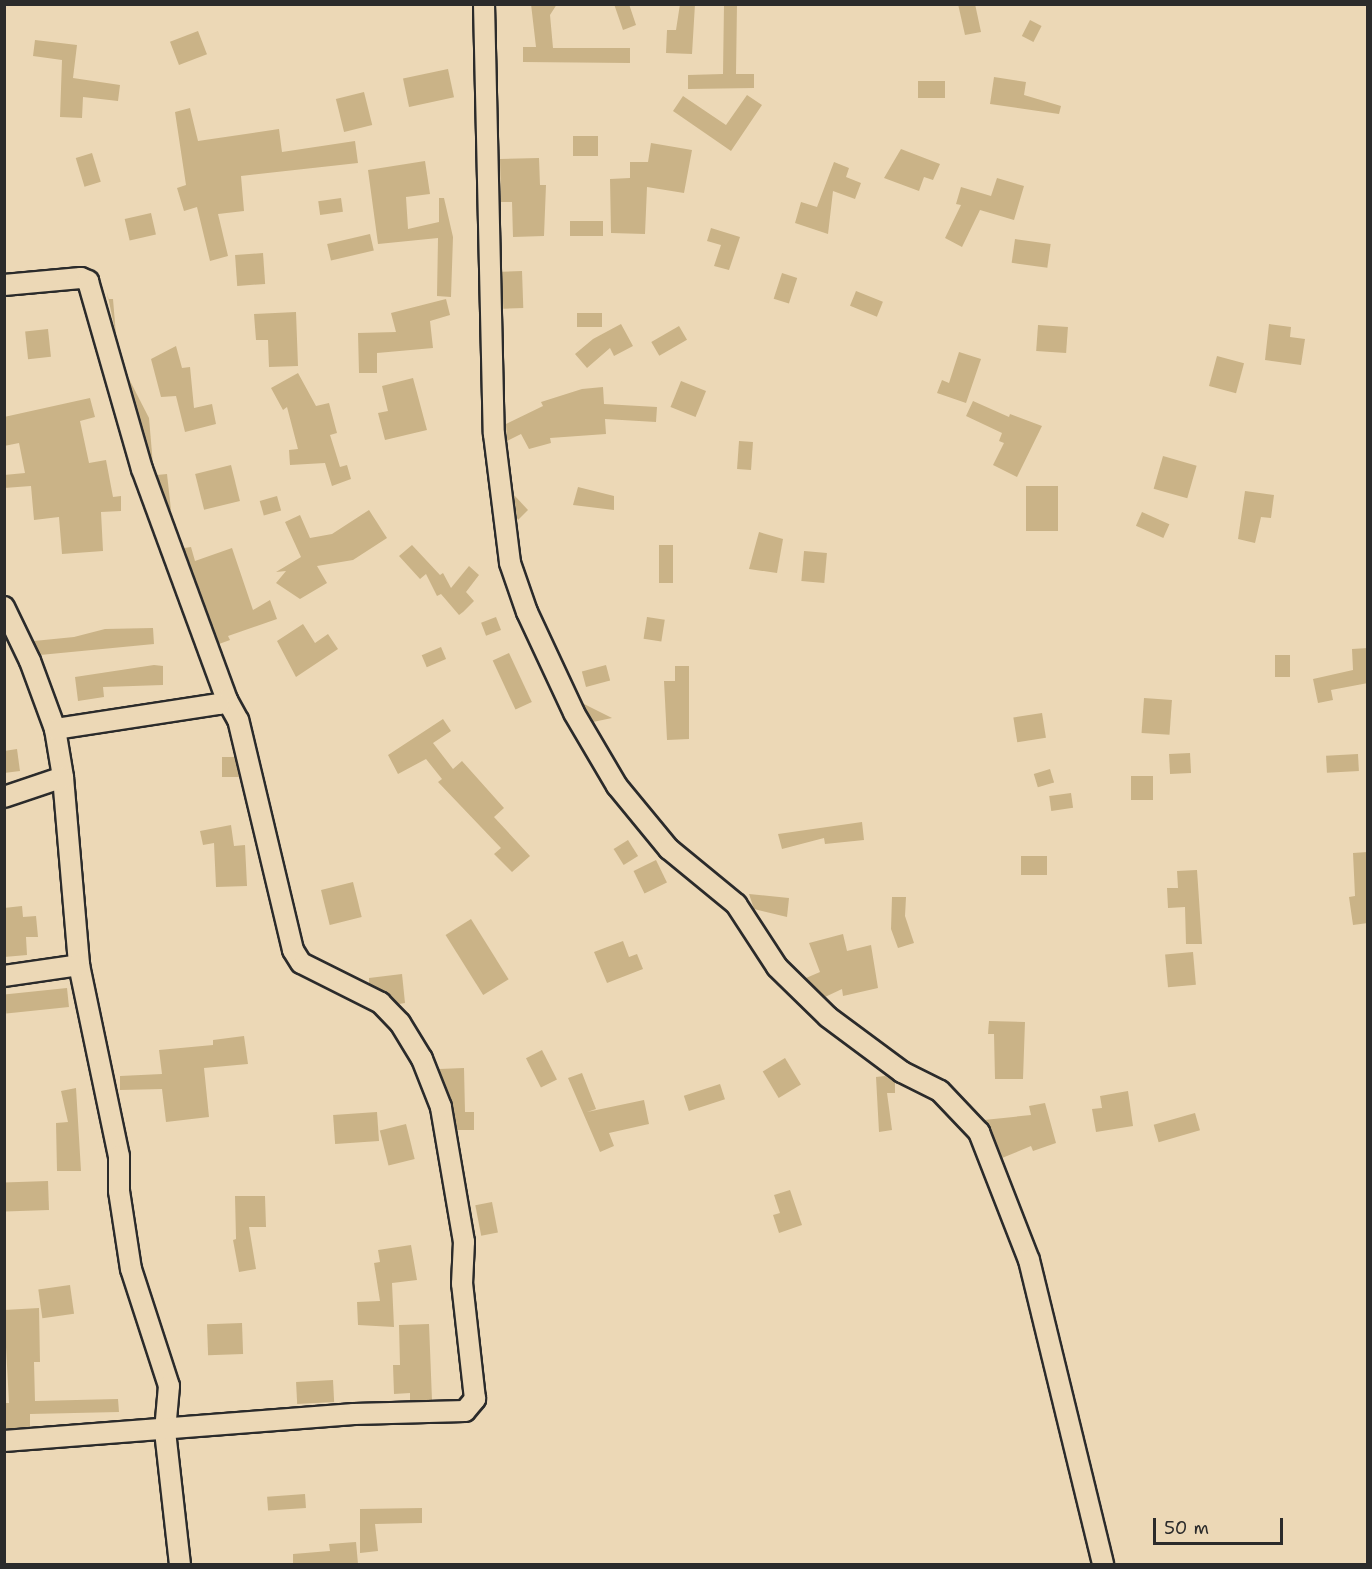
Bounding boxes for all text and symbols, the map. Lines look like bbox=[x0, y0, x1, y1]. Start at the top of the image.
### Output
scale bar bbox=[1156, 1506, 1286, 1544]
text: 50 m bbox=[1164, 1516, 1209, 1540]

